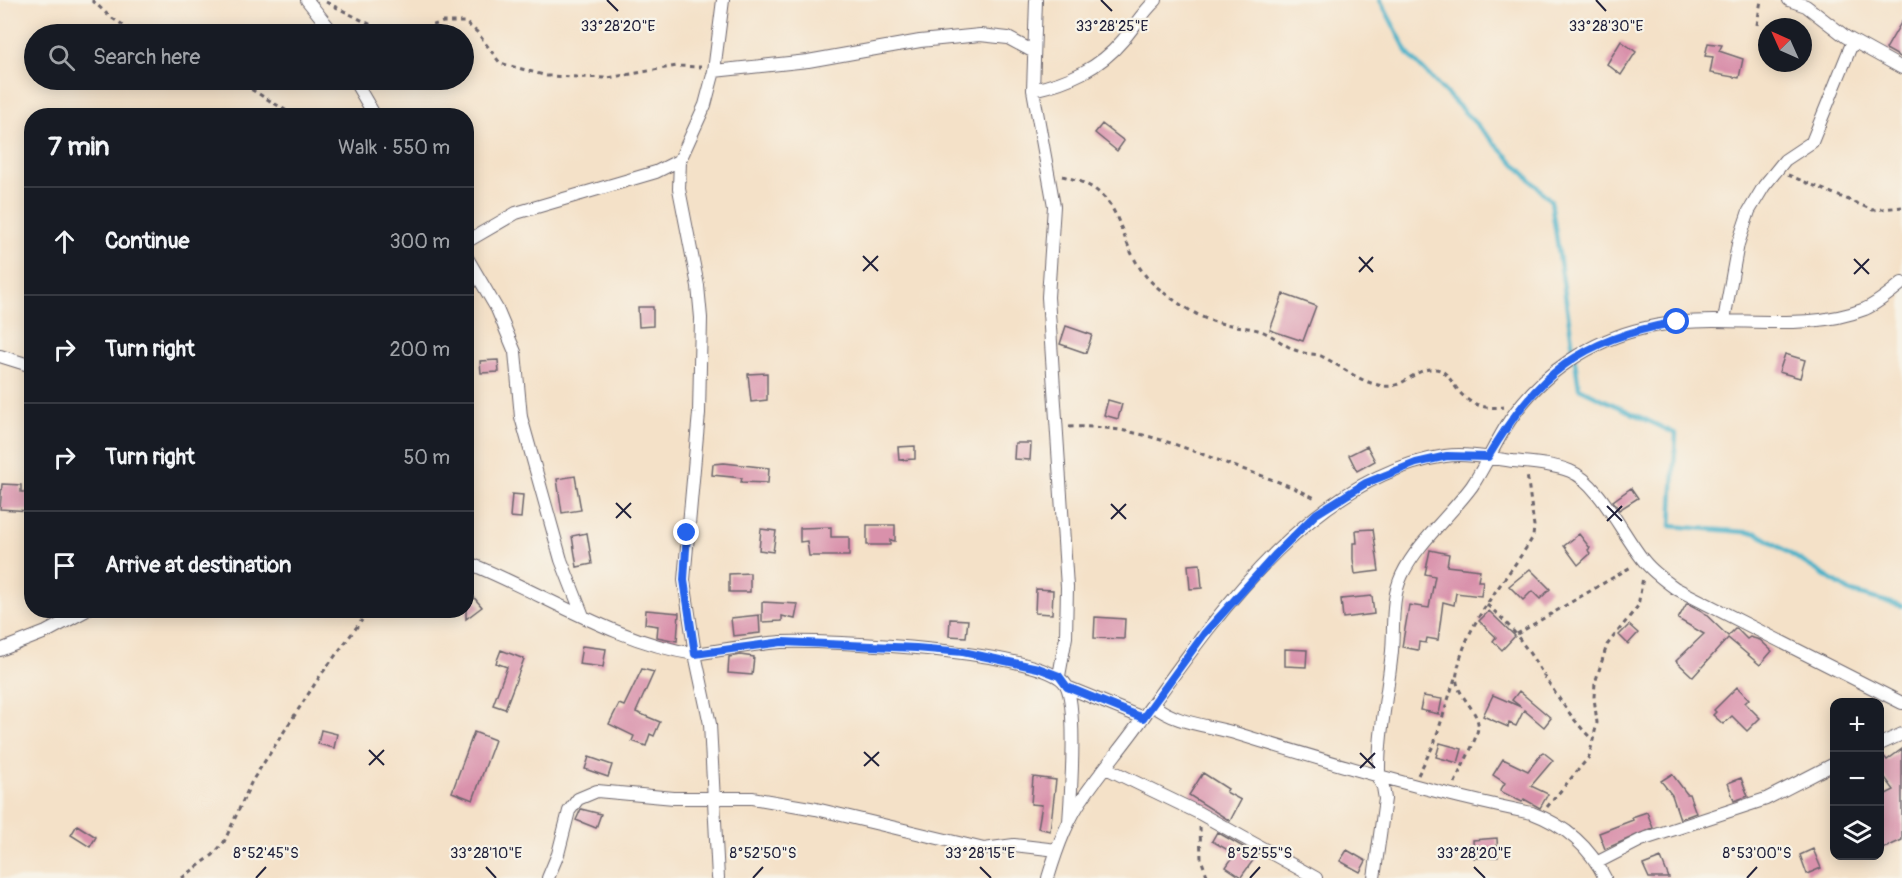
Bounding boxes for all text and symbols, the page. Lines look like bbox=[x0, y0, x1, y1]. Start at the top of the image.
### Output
text: 33°28'20"E bbox=[581, 17, 656, 36]
text: 33°28'25"E bbox=[1076, 17, 1149, 36]
text: 33°28'30"E bbox=[1569, 17, 1644, 36]
north arrow bbox=[1758, 18, 1812, 72]
search box bbox=[24, 24, 474, 90]
icon: search bbox=[45, 41, 78, 74]
text: Search here bbox=[93, 43, 200, 71]
text: 7 min bbox=[48, 131, 110, 163]
text: Walk · 550 m bbox=[338, 135, 450, 160]
icon: ahead bbox=[48, 225, 81, 258]
text: Continue bbox=[105, 227, 189, 255]
text: 300 m bbox=[389, 229, 450, 254]
route start bbox=[1663, 308, 1689, 334]
icon: right bbox=[48, 333, 81, 366]
text: Turn right bbox=[105, 335, 195, 363]
text: 200 m bbox=[389, 337, 450, 362]
icon: right bbox=[48, 441, 81, 474]
text: Turn right bbox=[105, 443, 195, 471]
text: 50 m bbox=[403, 445, 450, 470]
route end bbox=[673, 519, 699, 545]
icon: arrive bbox=[48, 549, 81, 582]
text: Arrive at destination bbox=[105, 551, 291, 579]
map controls bbox=[1830, 698, 1884, 860]
button: + bbox=[1830, 698, 1884, 752]
button: − bbox=[1830, 752, 1884, 806]
button: layers bbox=[1830, 806, 1884, 860]
text: 8°52'45"S bbox=[233, 844, 299, 863]
text: 33°28'10"E bbox=[450, 844, 522, 863]
text: 8°52'50"S bbox=[730, 844, 796, 863]
text: 33°28'15"E bbox=[945, 844, 1015, 863]
text: 8°52'55"S bbox=[1228, 844, 1292, 863]
text: 33°28'20"E bbox=[1437, 844, 1512, 863]
text: 8°53'00"S bbox=[1723, 844, 1791, 863]

